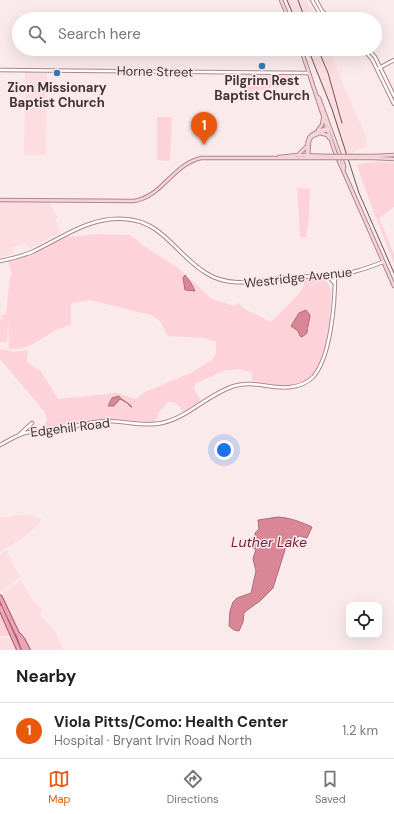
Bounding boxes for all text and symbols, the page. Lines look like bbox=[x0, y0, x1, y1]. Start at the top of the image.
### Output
search box bbox=[12, 12, 382, 56]
icon: search bbox=[26, 23, 48, 45]
text: Search here bbox=[58, 24, 141, 44]
marker: Pilgrim Rest Baptist Church bbox=[257, 61, 267, 71]
street label: Horne Street bbox=[117, 62, 193, 81]
marker: Zion Missionary Baptist Church bbox=[52, 68, 62, 78]
place label: Pilgrim Rest Baptist Church bbox=[214, 72, 310, 104]
place label: Zion Missionary Baptist Church bbox=[7, 79, 107, 111]
pin: 1 bbox=[191, 112, 217, 145]
street label: Westridge Avenue bbox=[243, 263, 353, 292]
street label: Edgehill Road bbox=[29, 414, 111, 441]
your location bbox=[214, 440, 234, 460]
water label: Luther Lake bbox=[231, 533, 307, 551]
map controls bbox=[346, 602, 382, 638]
button: locate bbox=[346, 602, 382, 638]
text: Nearby bbox=[16, 665, 76, 687]
text: Viola Pitts/Como: Health Center bbox=[54, 712, 288, 732]
text: 1 bbox=[27, 722, 31, 739]
text: 1.2 km bbox=[342, 722, 378, 739]
text: Hospital · Bryant Irvin Road North bbox=[54, 732, 252, 749]
tab: Map bbox=[48, 768, 70, 806]
tab: Directions bbox=[167, 768, 219, 806]
tab: Saved bbox=[315, 768, 346, 806]

